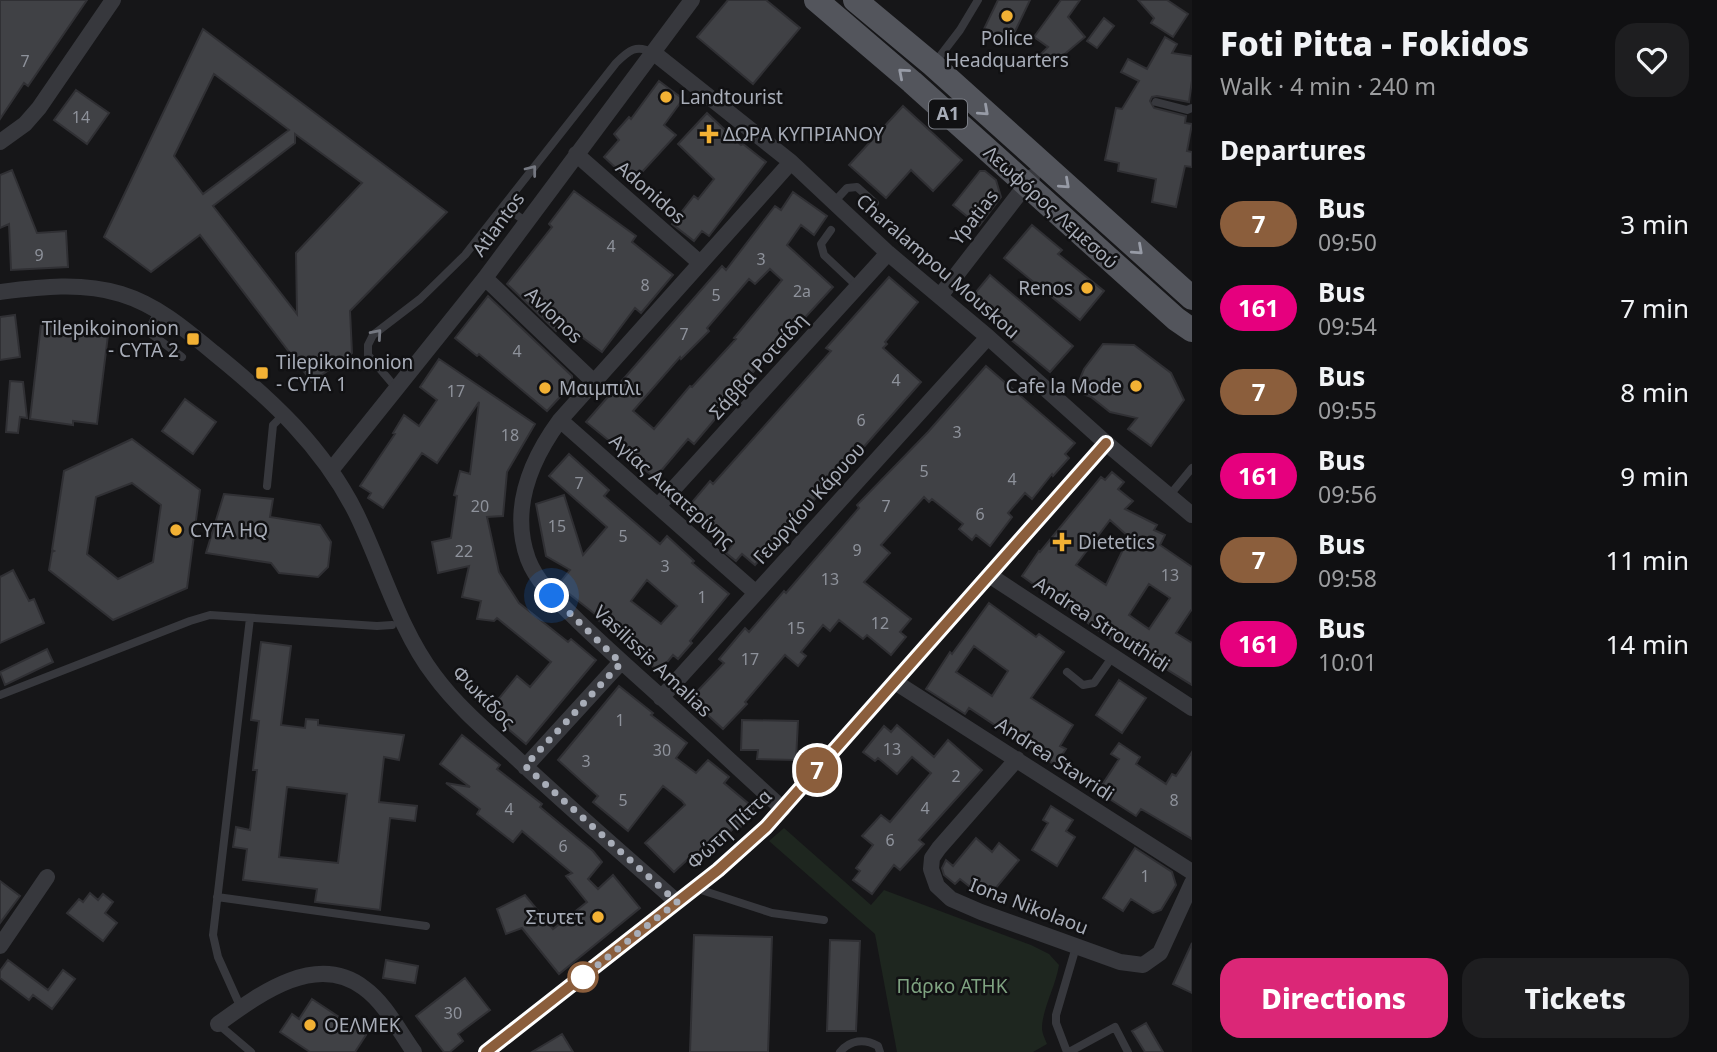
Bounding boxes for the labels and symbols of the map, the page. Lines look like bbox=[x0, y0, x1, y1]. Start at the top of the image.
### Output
marker: Police Headquarters bbox=[999, 8, 1015, 24]
place label: Police Headquarters bbox=[945, 25, 1069, 73]
house number: 7 bbox=[20, 50, 30, 72]
one-way arrow bbox=[898, 69, 911, 81]
place label: Landtourist bbox=[680, 84, 783, 110]
marker: Landtourist bbox=[658, 89, 674, 105]
road number: A1 bbox=[929, 100, 967, 128]
one-way arrow bbox=[976, 103, 989, 115]
house number: 14 bbox=[72, 106, 90, 128]
place label: ΔΩΡΑ ΚΥΠΡΙΑΝΟΥ bbox=[723, 121, 884, 147]
marker: ΔΩΡΑ ΚΥΠΡΙΑΝΟΥ bbox=[701, 126, 717, 142]
street label: Λεωφόρος Λεμεσού bbox=[978, 140, 1124, 274]
street label: Adonidos bbox=[611, 155, 691, 229]
one-way arrow bbox=[524, 165, 536, 178]
one-way arrow bbox=[1057, 176, 1070, 189]
street label: Ypatias bbox=[944, 184, 1004, 250]
street label: Atlantos bbox=[466, 187, 530, 261]
street label: Charalampou Mouskou bbox=[851, 188, 1025, 344]
house number: 4 bbox=[606, 235, 616, 257]
one-way arrow bbox=[1130, 242, 1143, 254]
house number: 9 bbox=[34, 244, 44, 266]
house number: 3 bbox=[756, 248, 766, 270]
house number: 8 bbox=[640, 274, 650, 296]
place label: Renos bbox=[1018, 275, 1073, 301]
house number: 2a bbox=[793, 280, 811, 302]
marker: Renos bbox=[1079, 280, 1095, 296]
street label: Avlonos bbox=[520, 281, 588, 349]
house number: 5 bbox=[711, 284, 721, 306]
street label: Σάββα Ροτσίδη bbox=[703, 307, 813, 425]
place label: Tilepikoinonion - CYTA 2 bbox=[42, 315, 179, 363]
house number: 7 bbox=[679, 323, 689, 345]
one-way arrow bbox=[369, 329, 381, 342]
marker: Tilepikoinonion - CYTA 2 bbox=[185, 331, 201, 347]
house number: 4 bbox=[512, 340, 522, 362]
place label: Tilepikoinonion - CYTA 1 bbox=[276, 349, 413, 397]
marker: Tilepikoinonion - CYTA 1 bbox=[254, 365, 270, 381]
house number: 4 bbox=[891, 369, 901, 391]
place label: Cafe la Mode bbox=[1006, 373, 1122, 399]
place label: Μαιμπιλι bbox=[559, 375, 641, 401]
marker: Cafe la Mode bbox=[1128, 378, 1144, 394]
house number: 17 bbox=[447, 380, 465, 402]
marker: Μαιμπιλι bbox=[537, 380, 553, 396]
house number: 6 bbox=[856, 409, 866, 431]
house number: 3 bbox=[952, 421, 962, 443]
house number: 18 bbox=[501, 424, 519, 446]
street label: Αγίας Αικατερίνης bbox=[604, 428, 740, 554]
street label: Γεωργίου Κάρυου bbox=[747, 436, 871, 570]
house number: 5 bbox=[919, 460, 929, 482]
house number: 4 bbox=[1007, 468, 1017, 490]
house number: 7 bbox=[574, 472, 584, 494]
house number: 20 bbox=[471, 495, 489, 517]
house number: 7 bbox=[881, 495, 891, 517]
house number: 6 bbox=[975, 503, 985, 525]
house number: 15 bbox=[548, 515, 566, 537]
place label: CYTA HQ bbox=[190, 517, 268, 543]
marker: CYTA HQ bbox=[168, 522, 184, 538]
house number: 5 bbox=[618, 525, 628, 547]
place label: Dietetics bbox=[1078, 529, 1155, 555]
marker: Dietetics bbox=[1052, 532, 1072, 552]
house number: 9 bbox=[852, 539, 862, 561]
house number: 22 bbox=[455, 540, 473, 562]
house number: 3 bbox=[660, 555, 670, 577]
house number: 13 bbox=[1161, 564, 1179, 586]
house number: 13 bbox=[821, 568, 839, 590]
street label: Andrea Strouthidi bbox=[1029, 570, 1175, 678]
your location bbox=[534, 578, 569, 613]
house number: 1 bbox=[697, 586, 707, 608]
street label: Vasilissis Amalias bbox=[588, 599, 718, 723]
house number: 12 bbox=[871, 612, 889, 634]
house number: 15 bbox=[787, 617, 805, 639]
house number: 17 bbox=[741, 648, 759, 670]
street label: Φωκίδος bbox=[447, 660, 521, 734]
house number: 1 bbox=[615, 709, 625, 731]
street label: Andrea Stavridi bbox=[991, 711, 1119, 807]
house number: 13 bbox=[883, 738, 901, 760]
house number: 30 bbox=[653, 739, 671, 761]
line badge: 7 bbox=[794, 747, 840, 793]
house number: 3 bbox=[581, 750, 591, 772]
house number: 2 bbox=[951, 765, 961, 787]
street label: Φώτη Πίττα bbox=[681, 783, 777, 875]
house number: 5 bbox=[618, 789, 628, 811]
house number: 8 bbox=[1169, 789, 1179, 811]
house number: 4 bbox=[920, 797, 930, 819]
house number: 4 bbox=[504, 798, 514, 820]
house number: 6 bbox=[885, 829, 895, 851]
house number: 6 bbox=[558, 835, 568, 857]
house number: 1 bbox=[1140, 865, 1150, 887]
street label: Iona Nikolaou bbox=[966, 871, 1092, 941]
place label: Στυτετ bbox=[525, 904, 584, 930]
marker: Στυτετ bbox=[590, 909, 606, 925]
unlabelled marker bbox=[568, 962, 598, 992]
park label: Πάρκο ΑΤΗΚ bbox=[897, 973, 1008, 999]
house number: 30 bbox=[444, 1002, 462, 1024]
place label: ΟΕΛΜΕΚ bbox=[324, 1012, 401, 1038]
marker: ΟΕΛΜΕΚ bbox=[302, 1017, 318, 1033]

